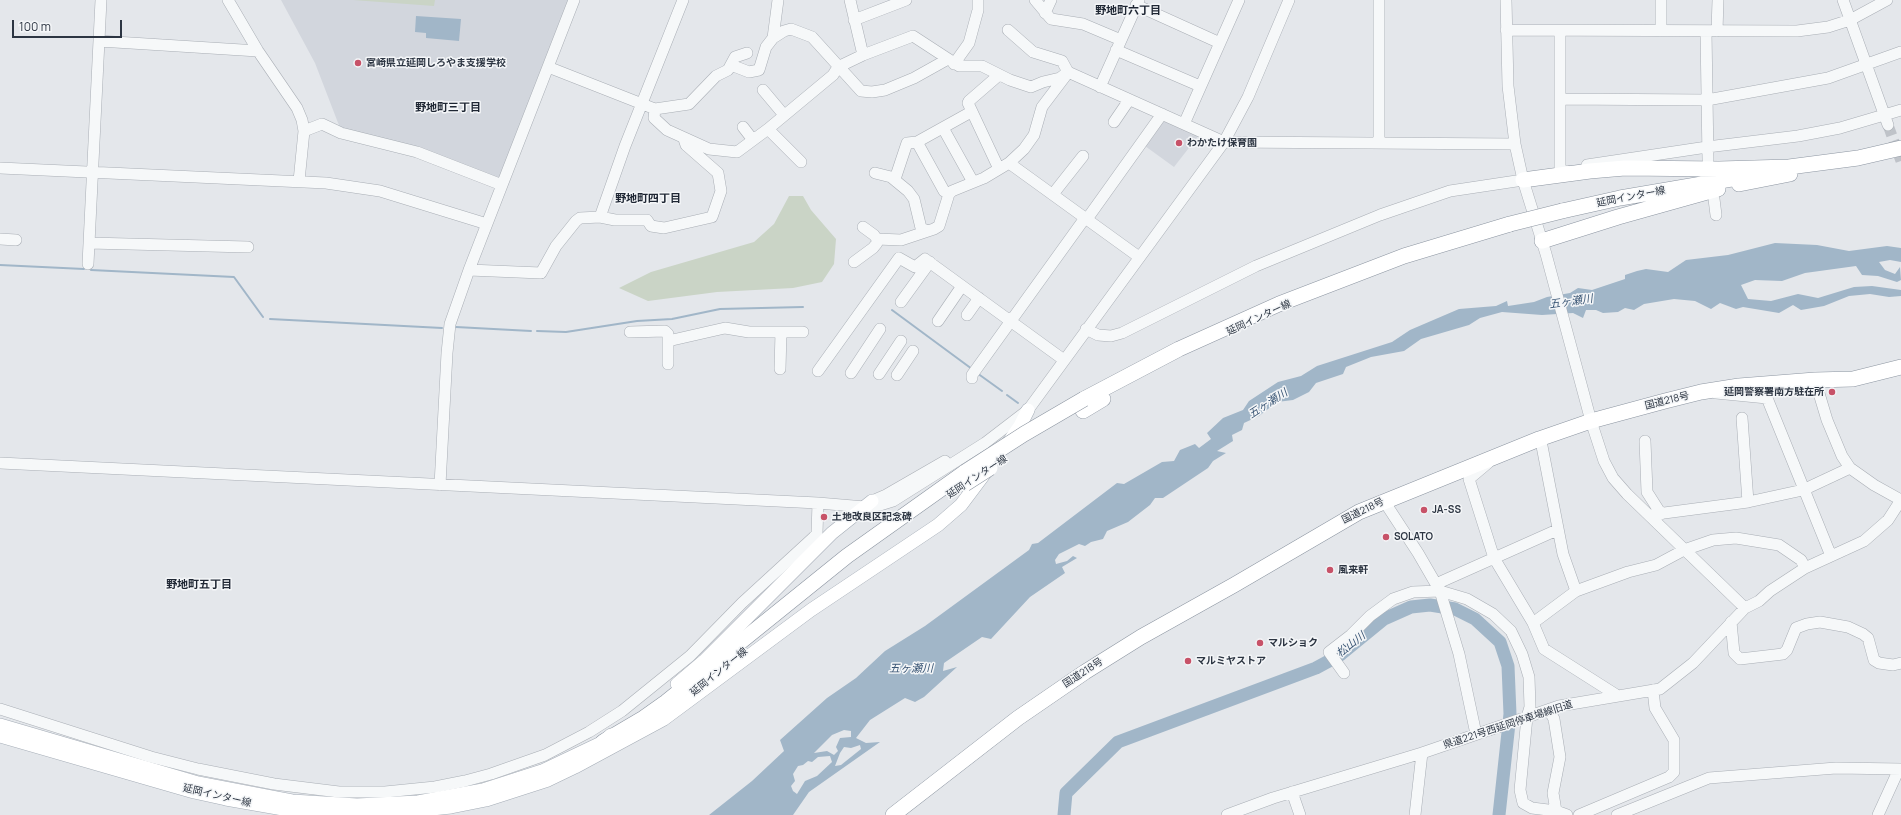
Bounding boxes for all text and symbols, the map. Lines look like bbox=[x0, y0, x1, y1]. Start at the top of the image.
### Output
district label: 野地町六丁目 bbox=[1095, 4, 1161, 18]
scale bar bbox=[14, 12, 124, 38]
text: 100 m bbox=[19, 18, 51, 35]
place label: 宮崎県立延岡しろやま支援学校 bbox=[366, 57, 506, 69]
marker: 宮崎県立延岡しろやま支援学校 bbox=[353, 58, 363, 68]
district label: 野地町三丁目 bbox=[415, 101, 481, 115]
place label: わかたけ保育園 bbox=[1187, 137, 1257, 149]
marker: わかたけ保育園 bbox=[1174, 138, 1184, 148]
street label: 延岡インター線 bbox=[1595, 184, 1667, 210]
district label: 野地町四丁目 bbox=[615, 192, 681, 206]
water label: 五ヶ瀬川 bbox=[1548, 292, 1594, 312]
street label: 延岡インター線 bbox=[1225, 298, 1293, 338]
water label: 五ヶ瀬川 bbox=[1246, 386, 1290, 422]
place label: 延岡警察署南方駐在所 bbox=[1724, 386, 1824, 398]
marker: 延岡警察署南方駐在所 bbox=[1827, 387, 1837, 397]
street label: 国道218号 bbox=[1644, 390, 1690, 412]
street label: 延岡インター線 bbox=[944, 453, 1010, 501]
street label: 国道218号 bbox=[1340, 496, 1386, 526]
place label: JA-SS bbox=[1432, 504, 1461, 516]
marker: JA-SS bbox=[1419, 505, 1429, 515]
place label: 土地改良区記念碑 bbox=[832, 511, 912, 523]
marker: 土地改良区記念碑 bbox=[819, 512, 829, 522]
place label: SOLATO bbox=[1394, 531, 1433, 543]
marker: SOLATO bbox=[1381, 532, 1391, 542]
place label: 風来軒 bbox=[1338, 564, 1368, 576]
marker: 風来軒 bbox=[1325, 565, 1335, 575]
district label: 野地町五丁目 bbox=[166, 578, 232, 592]
water label: 松山川 bbox=[1334, 630, 1368, 660]
place label: マルショク bbox=[1268, 637, 1318, 649]
marker: マルショク bbox=[1255, 638, 1265, 648]
street label: 延岡インター線 bbox=[688, 645, 750, 699]
place label: マルミヤストア bbox=[1196, 655, 1266, 667]
street label: 国道218号 bbox=[1061, 656, 1105, 690]
marker: マルミヤストア bbox=[1183, 656, 1193, 666]
water label: 五ヶ瀬川 bbox=[889, 662, 933, 676]
street label: 県道221号西延岡停車場線旧道 bbox=[1442, 698, 1574, 752]
street label: 延岡インター線 bbox=[182, 782, 252, 810]

